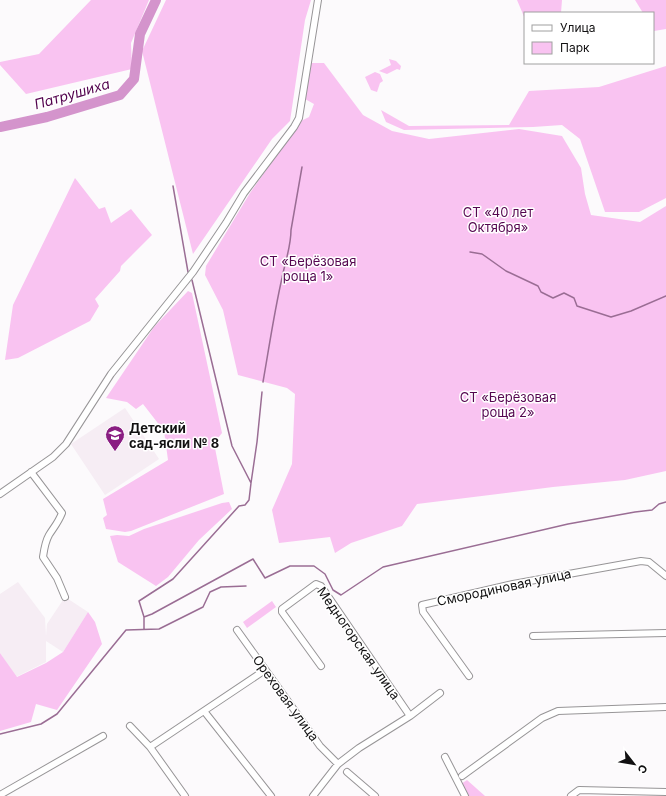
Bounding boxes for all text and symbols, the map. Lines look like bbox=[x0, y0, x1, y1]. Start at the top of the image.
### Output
legend bbox=[524, 12, 654, 64]
text: Улица bbox=[560, 20, 595, 35]
text: Парк bbox=[560, 40, 590, 55]
water label: Патрушиха bbox=[32, 74, 112, 112]
park label: СТ «40 лет Октября» bbox=[463, 204, 533, 235]
park label: СТ «Берёзовая роща 1» bbox=[260, 253, 356, 284]
park label: СТ «Берёзовая роща 2» bbox=[460, 389, 556, 420]
place label: Детский сад-ясли № 8 bbox=[129, 420, 219, 451]
school or university icon: Детский сад-ясли № 8 bbox=[104, 424, 126, 452]
street label: Смородиновая улица bbox=[435, 565, 573, 609]
street label: Медногорская улица bbox=[314, 584, 404, 702]
street label: Ореховая улица bbox=[249, 652, 323, 744]
north arrow bbox=[614, 744, 654, 784]
text: С bbox=[634, 762, 651, 776]

